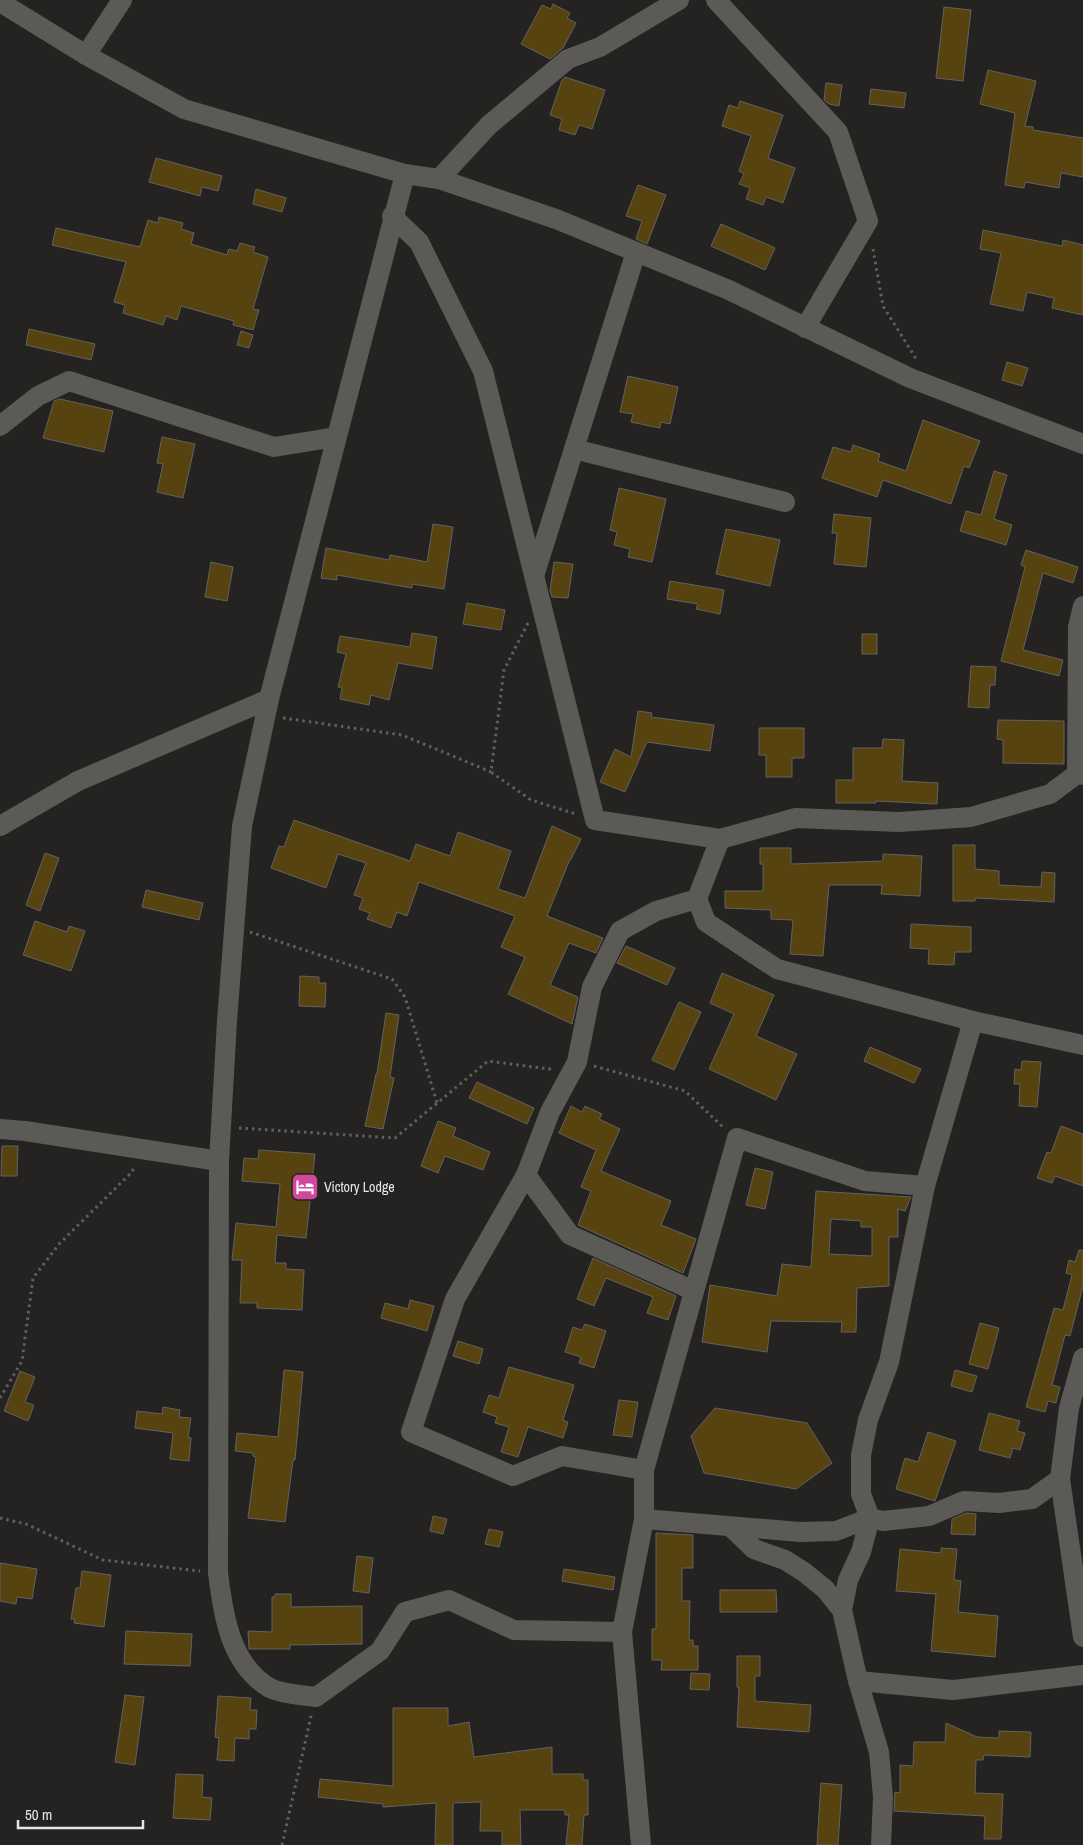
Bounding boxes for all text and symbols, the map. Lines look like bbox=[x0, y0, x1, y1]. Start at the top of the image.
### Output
hotel icon: Victory Lodge bbox=[290, 1172, 320, 1202]
place label: Victory Lodge bbox=[324, 1178, 395, 1196]
scale bar bbox=[18, 1798, 142, 1830]
text: 50 m bbox=[25, 1804, 52, 1825]

